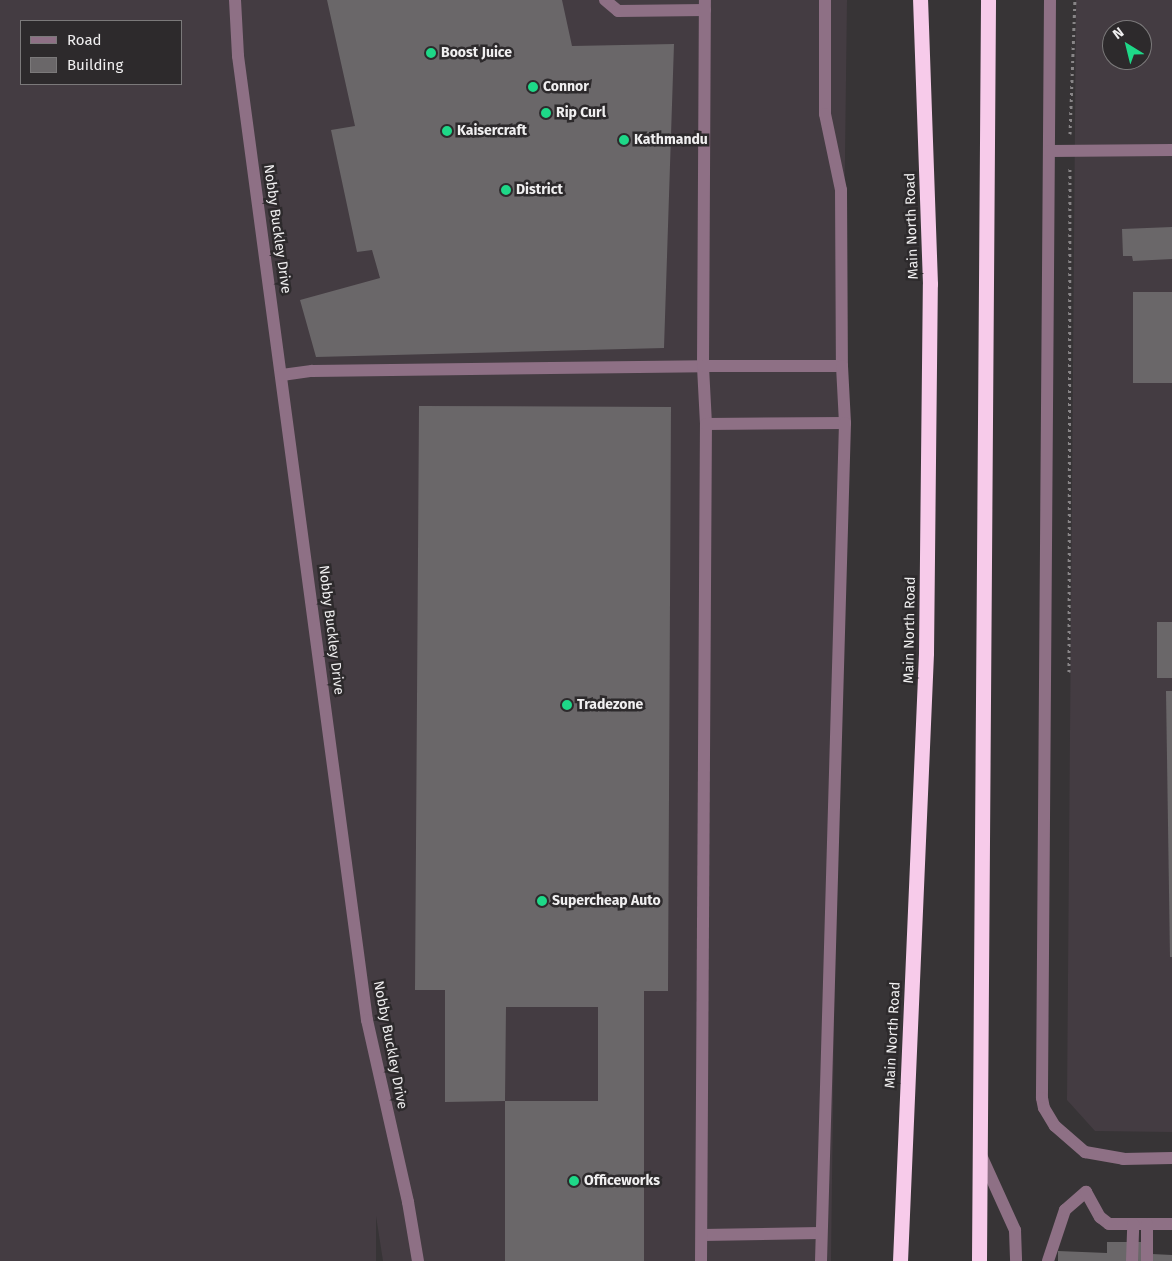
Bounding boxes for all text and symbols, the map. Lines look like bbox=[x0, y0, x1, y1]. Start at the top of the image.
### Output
legend bbox=[20, 20, 182, 85]
north arrow bbox=[1102, 20, 1152, 70]
text: N bbox=[1110, 24, 1127, 43]
text: Road bbox=[67, 31, 102, 49]
place label: Boost Juice bbox=[441, 45, 512, 61]
marker: Boost Juice bbox=[425, 47, 437, 59]
text: Building bbox=[67, 56, 123, 74]
place label: Connor bbox=[543, 79, 589, 95]
marker: Connor bbox=[527, 81, 539, 93]
place label: Rip Curl bbox=[556, 105, 606, 121]
marker: Rip Curl bbox=[540, 107, 552, 119]
place label: Kaisercraft bbox=[457, 123, 527, 139]
marker: Kaisercraft bbox=[441, 125, 453, 137]
place label: Kathmandu bbox=[634, 132, 708, 148]
marker: Kathmandu bbox=[618, 134, 630, 146]
street label: Nobby Buckley Drive bbox=[260, 163, 294, 295]
street label: Main North Road bbox=[902, 172, 922, 280]
place label: District bbox=[516, 182, 563, 198]
marker: District bbox=[500, 184, 512, 196]
street label: Nobby Buckley Drive bbox=[315, 564, 347, 696]
street label: Main North Road bbox=[901, 576, 919, 684]
place label: Tradezone bbox=[577, 697, 643, 713]
marker: Tradezone bbox=[561, 699, 573, 711]
place label: Supercheap Auto bbox=[552, 893, 661, 909]
marker: Supercheap Auto bbox=[536, 895, 548, 907]
street label: Nobby Buckley Drive bbox=[369, 979, 411, 1111]
street label: Main North Road bbox=[882, 981, 904, 1089]
place label: Officeworks bbox=[584, 1173, 660, 1189]
marker: Officeworks bbox=[568, 1175, 580, 1187]

